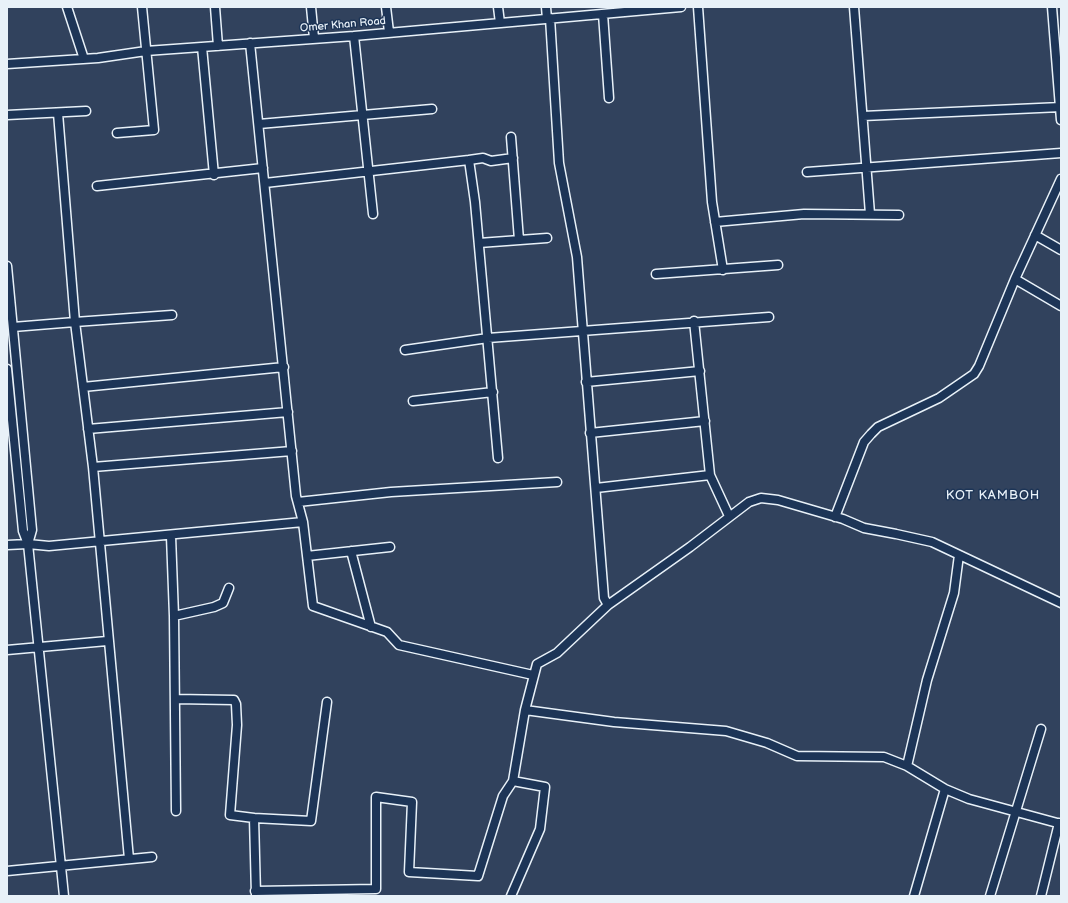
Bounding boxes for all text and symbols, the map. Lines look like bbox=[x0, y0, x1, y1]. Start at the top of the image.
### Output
street label: Omer Khan Road bbox=[300, 15, 386, 35]
district label: KOT KAMBOH bbox=[946, 488, 1040, 504]

